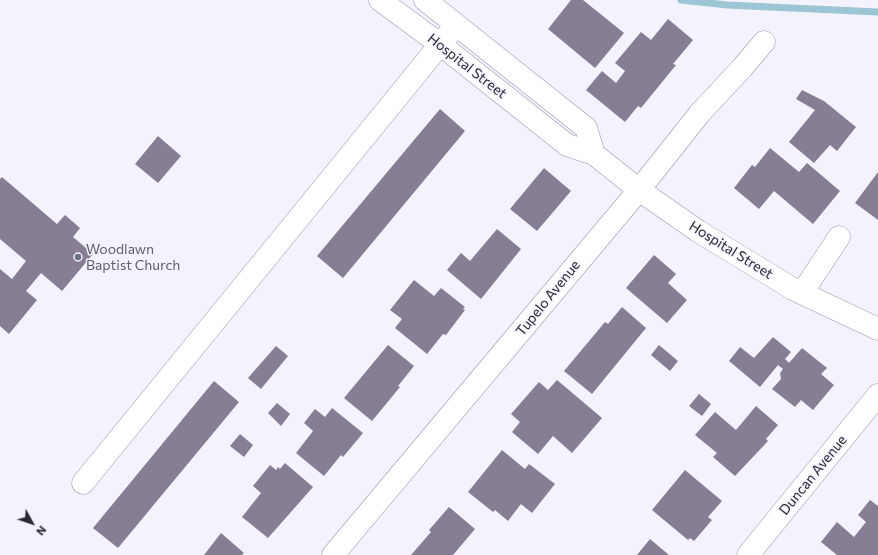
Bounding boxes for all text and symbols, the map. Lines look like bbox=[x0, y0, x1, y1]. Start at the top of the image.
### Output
street label: Hospital Street bbox=[424, 30, 510, 102]
street label: Hospital Street bbox=[686, 217, 776, 283]
place label: Woodlawn Baptist Church bbox=[86, 241, 180, 274]
marker: Woodlawn Baptist Church bbox=[73, 252, 83, 262]
street label: Tupelo Avenue bbox=[512, 257, 584, 339]
street label: Duncan Avenue bbox=[776, 432, 850, 518]
north arrow bbox=[12, 503, 52, 543]
text: N bbox=[34, 524, 49, 538]

